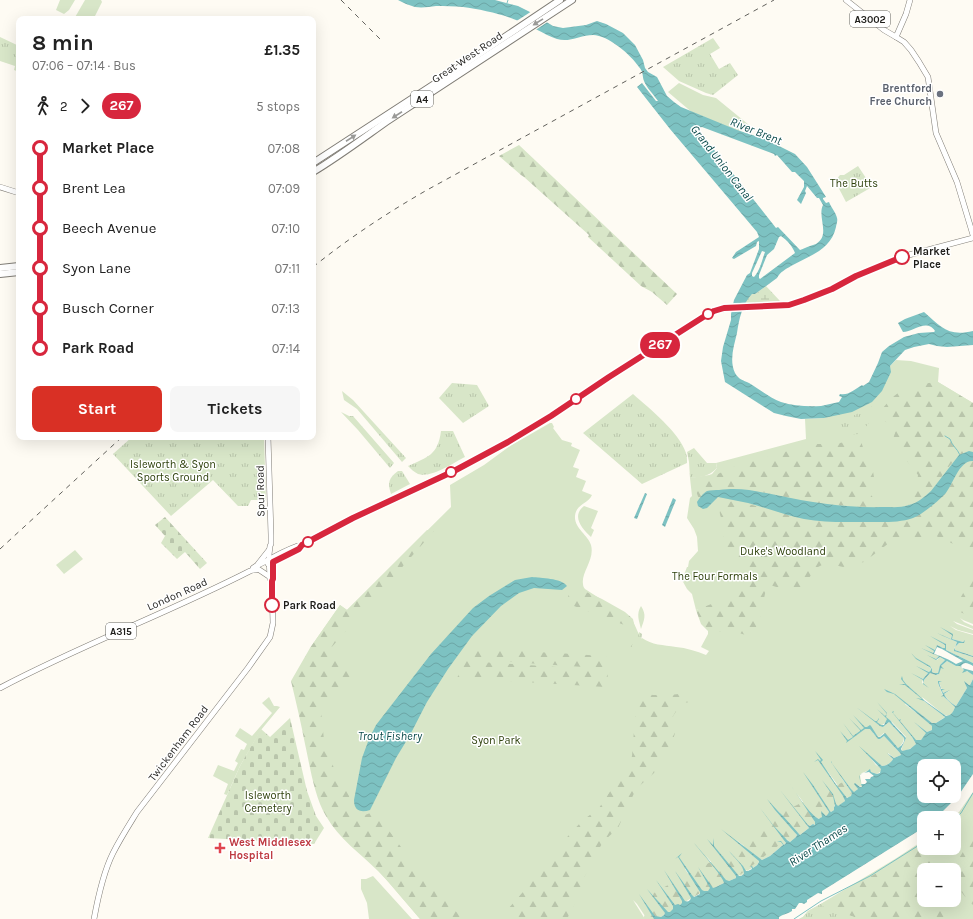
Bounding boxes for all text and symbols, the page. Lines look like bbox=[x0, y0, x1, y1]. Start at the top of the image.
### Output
road number: A3002 bbox=[850, 11, 890, 27]
one-way arrow bbox=[532, 18, 544, 25]
street label: Great West Road bbox=[429, 29, 505, 86]
text: 8 min bbox=[32, 30, 94, 56]
text: £1.35 bbox=[264, 41, 300, 59]
text: 07:06 – 07:14 · Bus bbox=[32, 58, 136, 73]
place label: Brentford Free Church bbox=[870, 82, 932, 108]
marker: Brentford Free Church bbox=[935, 89, 945, 99]
road number: A4 bbox=[411, 91, 433, 107]
icon: walk bbox=[32, 95, 54, 117]
icon: forward bbox=[74, 95, 96, 117]
text: 267 bbox=[110, 97, 133, 114]
text: 2 bbox=[60, 99, 68, 114]
text: 5 stops bbox=[256, 99, 300, 114]
one-way arrow bbox=[392, 111, 402, 119]
water label: River Brent bbox=[728, 114, 785, 148]
water label: Grand Union Canal bbox=[688, 122, 756, 204]
one-way arrow bbox=[346, 134, 356, 142]
text: Market Place bbox=[62, 139, 154, 157]
text: 07:08 bbox=[267, 141, 300, 156]
park label: The Butts bbox=[830, 177, 878, 190]
text: Brent Lea bbox=[62, 179, 126, 197]
text: 07:09 bbox=[268, 181, 300, 196]
text: Beech Avenue bbox=[62, 219, 156, 237]
text: 07:10 bbox=[271, 221, 300, 236]
place label: Market Place bbox=[913, 245, 951, 271]
marker: Market Place bbox=[894, 249, 910, 265]
text: Syon Lane bbox=[62, 259, 131, 277]
text: 07:11 bbox=[275, 261, 300, 276]
text: Busch Corner bbox=[62, 299, 154, 317]
text: 07:13 bbox=[271, 301, 300, 316]
unlabelled marker bbox=[702, 308, 714, 320]
line badge: 267 bbox=[637, 332, 683, 358]
text: 267 bbox=[648, 336, 672, 353]
text: Park Road bbox=[62, 339, 134, 357]
text: 07:14 bbox=[272, 341, 300, 356]
button: Start bbox=[32, 386, 162, 432]
button: Tickets bbox=[170, 386, 300, 432]
unlabelled marker bbox=[570, 393, 582, 405]
park label: Isleworth & Syon Sports Ground bbox=[130, 458, 216, 484]
street label: Spur Road bbox=[254, 465, 267, 517]
unlabelled marker bbox=[445, 466, 457, 478]
unlabelled marker bbox=[302, 536, 314, 548]
park label: Duke's Woodland bbox=[740, 545, 826, 558]
park label: The Four Formals bbox=[672, 570, 758, 583]
street label: London Road bbox=[145, 575, 209, 614]
marker: Park Road bbox=[264, 597, 280, 613]
place label: Park Road bbox=[283, 599, 336, 612]
road number: A315 bbox=[106, 623, 136, 639]
street label: Twickenham Road bbox=[146, 703, 211, 784]
water label: Trout Fishery bbox=[358, 729, 423, 743]
park label: Syon Park bbox=[471, 734, 521, 747]
map controls bbox=[917, 759, 961, 907]
button: locate bbox=[917, 759, 961, 803]
park label: Isleworth Cemetery bbox=[244, 789, 292, 815]
button: + bbox=[917, 811, 961, 855]
water label: River Thames bbox=[786, 821, 850, 869]
place label: West Middlesex Hospital bbox=[229, 836, 311, 862]
marker: West Middlesex Hospital bbox=[214, 842, 226, 854]
button: − bbox=[917, 863, 961, 907]

